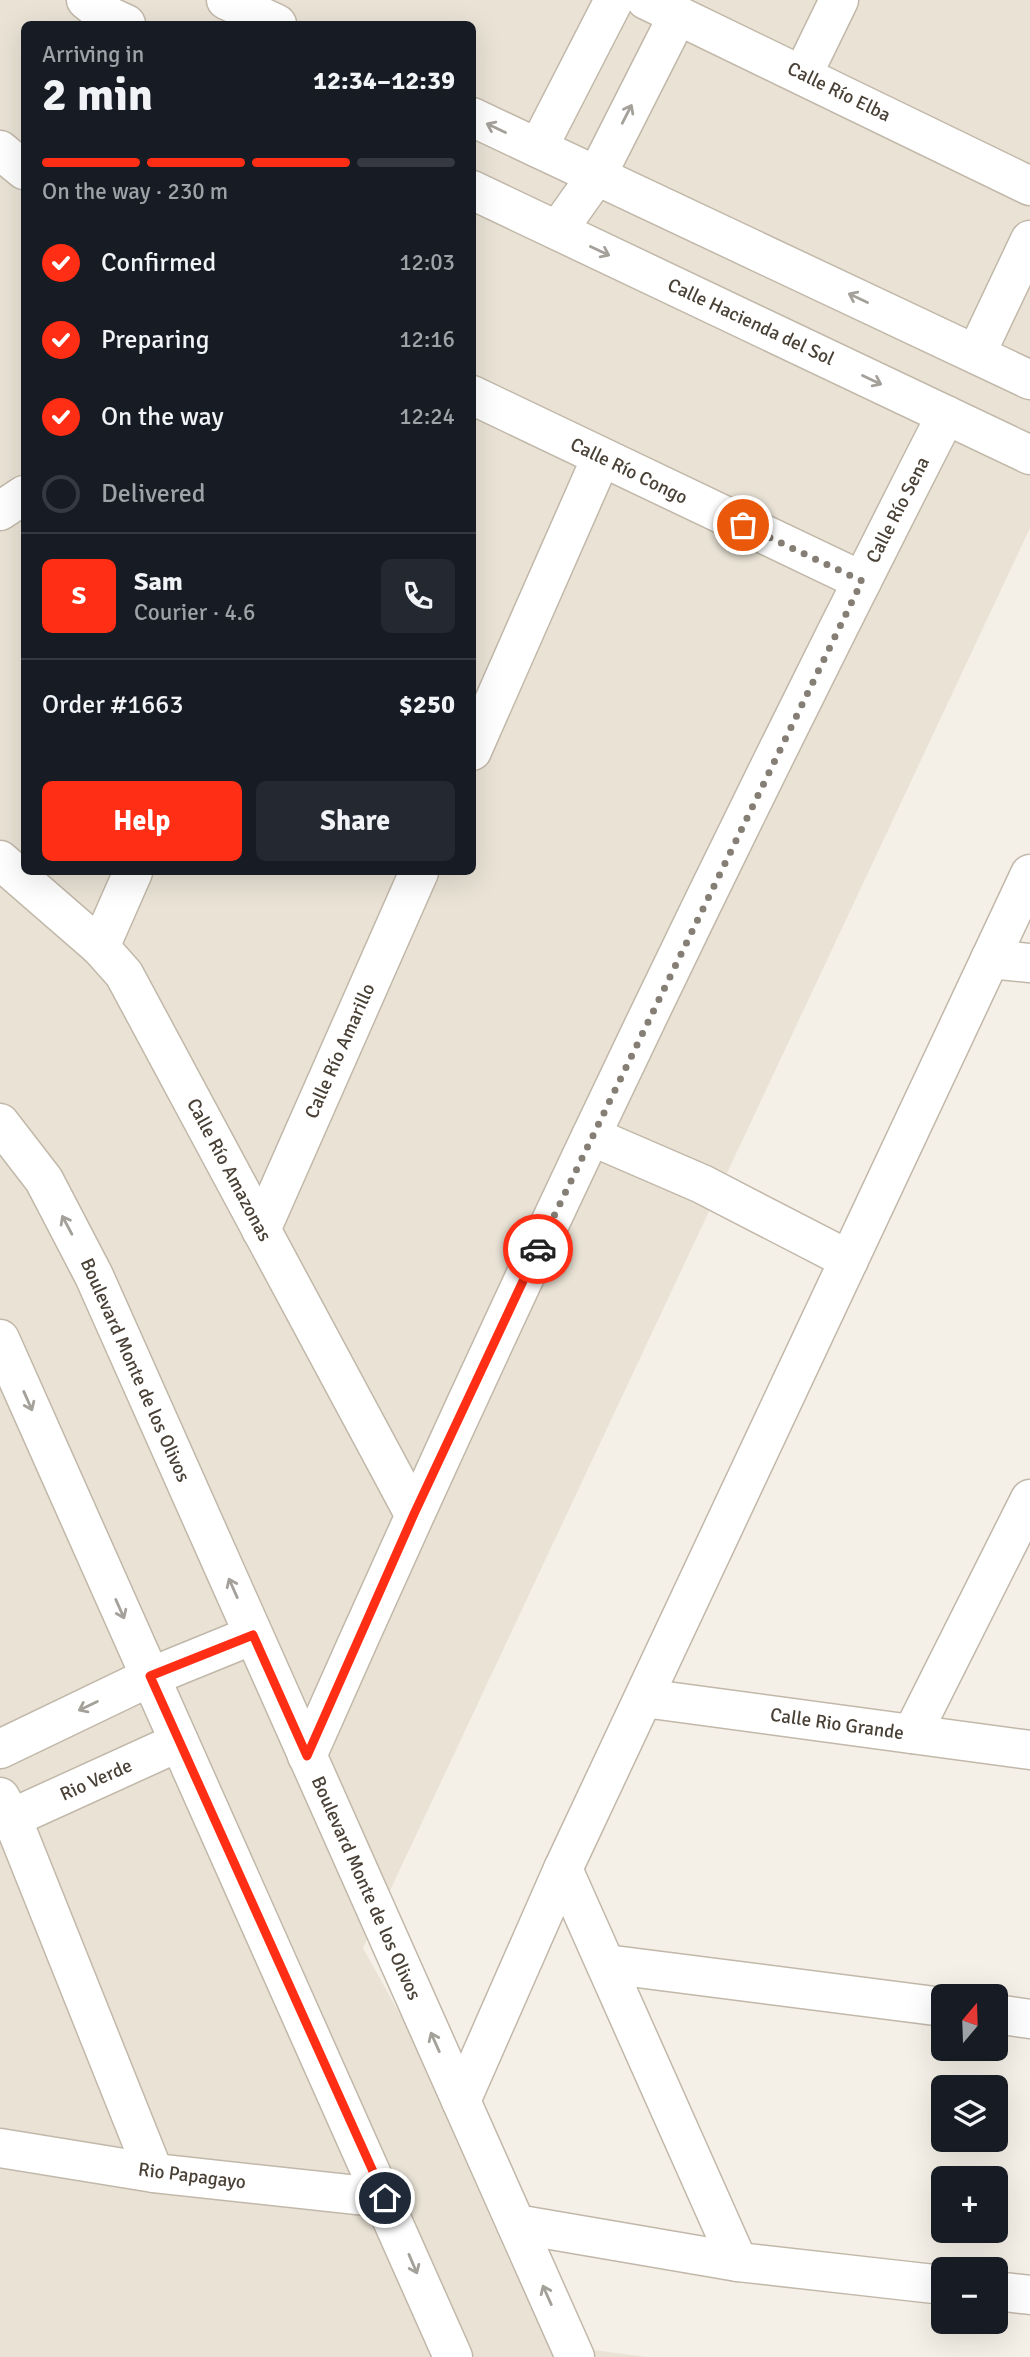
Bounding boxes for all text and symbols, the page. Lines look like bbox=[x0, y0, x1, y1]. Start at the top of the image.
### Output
text: Arriving in bbox=[42, 40, 144, 69]
street label: Calle Río Elba bbox=[783, 57, 895, 127]
text: 12:34–12:39 bbox=[313, 65, 455, 97]
text: 2 min bbox=[42, 67, 153, 123]
one-way arrow bbox=[621, 104, 635, 125]
one-way arrow bbox=[486, 121, 508, 134]
text: On the way · 230 m bbox=[42, 177, 228, 206]
icon: check bbox=[42, 244, 80, 282]
one-way arrow bbox=[590, 245, 611, 258]
text: Confirmed bbox=[101, 247, 216, 279]
text: 12:03 bbox=[399, 248, 455, 277]
street label: Calle Hacienda del Sol bbox=[664, 273, 838, 371]
one-way arrow bbox=[848, 291, 869, 304]
icon: check bbox=[42, 321, 80, 359]
text: Preparing bbox=[101, 324, 209, 356]
text: 12:16 bbox=[399, 325, 455, 354]
one-way arrow bbox=[861, 374, 882, 387]
icon: check bbox=[42, 398, 80, 436]
text: On the way bbox=[101, 401, 224, 433]
text: 12:24 bbox=[399, 402, 455, 431]
street label: Calle Río Congo bbox=[566, 432, 692, 510]
street label: Calle Río Sena bbox=[861, 453, 935, 567]
text: Delivered bbox=[101, 478, 206, 510]
pin bbox=[713, 495, 773, 555]
icon: bag bbox=[724, 506, 762, 544]
button: phone bbox=[381, 559, 455, 633]
text: Sam bbox=[134, 566, 183, 598]
text: S bbox=[72, 580, 86, 612]
text: Courier · 4.6 bbox=[134, 598, 255, 627]
text: Order #1663 bbox=[42, 689, 183, 721]
text: $250 bbox=[399, 689, 455, 721]
button: Help bbox=[42, 781, 242, 861]
button: Share bbox=[256, 781, 455, 861]
street label: Calle Río Amarillo bbox=[299, 980, 381, 1122]
street label: Calle Río Amazonas bbox=[181, 1094, 277, 1246]
courier bbox=[503, 1214, 573, 1284]
one-way arrow bbox=[60, 1215, 73, 1236]
icon: car bbox=[519, 1230, 557, 1268]
street label: Boulevard Monte de los Olivos bbox=[75, 1254, 195, 1486]
one-way arrow bbox=[22, 1390, 35, 1412]
one-way arrow bbox=[226, 1578, 239, 1599]
one-way arrow bbox=[114, 1598, 127, 1620]
one-way arrow bbox=[78, 1700, 99, 1714]
street label: Calle Rio Grande bbox=[769, 1703, 905, 1745]
street label: Rio Verde bbox=[56, 1753, 136, 1807]
street label: Boulevard Monte de los Olivos bbox=[306, 1772, 426, 2004]
north arrow bbox=[931, 1984, 1008, 2062]
map controls bbox=[931, 1984, 1008, 2334]
one-way arrow bbox=[428, 2032, 441, 2053]
button: layers bbox=[931, 2075, 1008, 2152]
street label: Rio Papagayo bbox=[137, 2157, 247, 2195]
button: + bbox=[931, 2166, 1008, 2243]
pin bbox=[355, 2168, 415, 2228]
icon: home bbox=[366, 2179, 404, 2217]
one-way arrow bbox=[408, 2253, 421, 2274]
button: − bbox=[931, 2257, 1008, 2334]
one-way arrow bbox=[540, 2284, 553, 2306]

